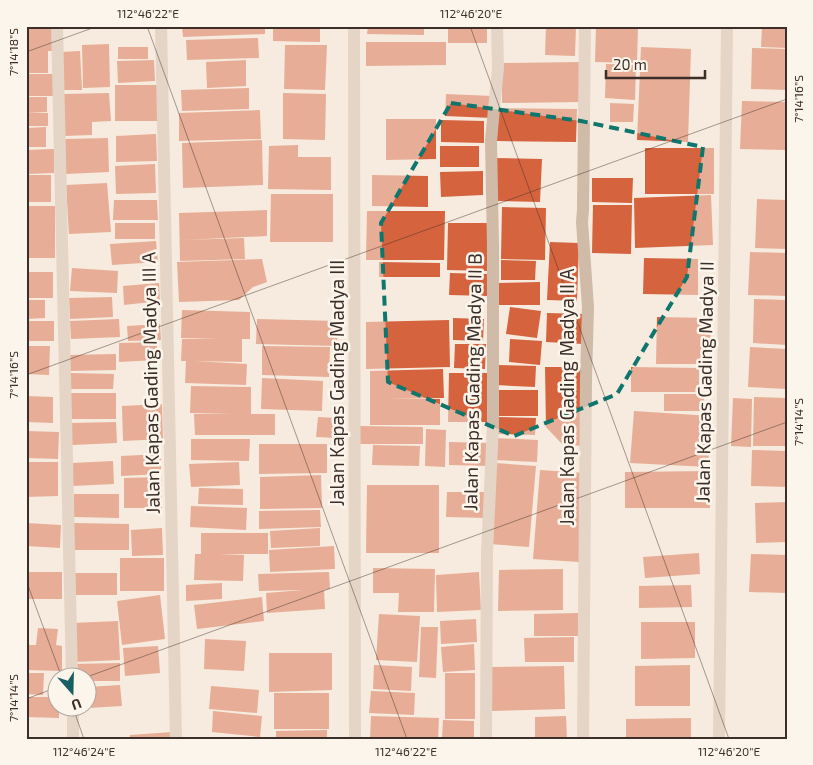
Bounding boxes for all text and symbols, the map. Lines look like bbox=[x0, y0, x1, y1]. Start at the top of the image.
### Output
text: 112°46'22"E bbox=[117, 6, 179, 20]
text: 112°46'20"E bbox=[440, 6, 502, 20]
text: 7°14'18"S bbox=[6, 28, 20, 76]
scale bar bbox=[606, 48, 704, 80]
text: 20 m bbox=[613, 55, 647, 73]
text: 7°14'16"S bbox=[791, 75, 805, 123]
street label: Jalan Kapas Gading Madya III A bbox=[136, 252, 164, 514]
street label: Jalan Kapas Gading Madya II B bbox=[458, 253, 486, 511]
street label: Jalan Kapas Gading Madya III bbox=[325, 260, 348, 506]
street label: Jalan Kapas Gading Madya II bbox=[690, 261, 718, 503]
street label: Jalan Kapas Gading Madya II A bbox=[555, 268, 578, 526]
text: 7°14'16"S bbox=[6, 351, 20, 399]
text: 7°14'14"S bbox=[791, 398, 805, 446]
north arrow bbox=[48, 668, 98, 718]
text: 7°14'14"S bbox=[6, 674, 20, 722]
text: U bbox=[69, 695, 84, 714]
text: 112°46'24"E bbox=[53, 744, 115, 758]
text: 112°46'22"E bbox=[375, 744, 437, 758]
text: 112°46'20"E bbox=[698, 744, 760, 758]

